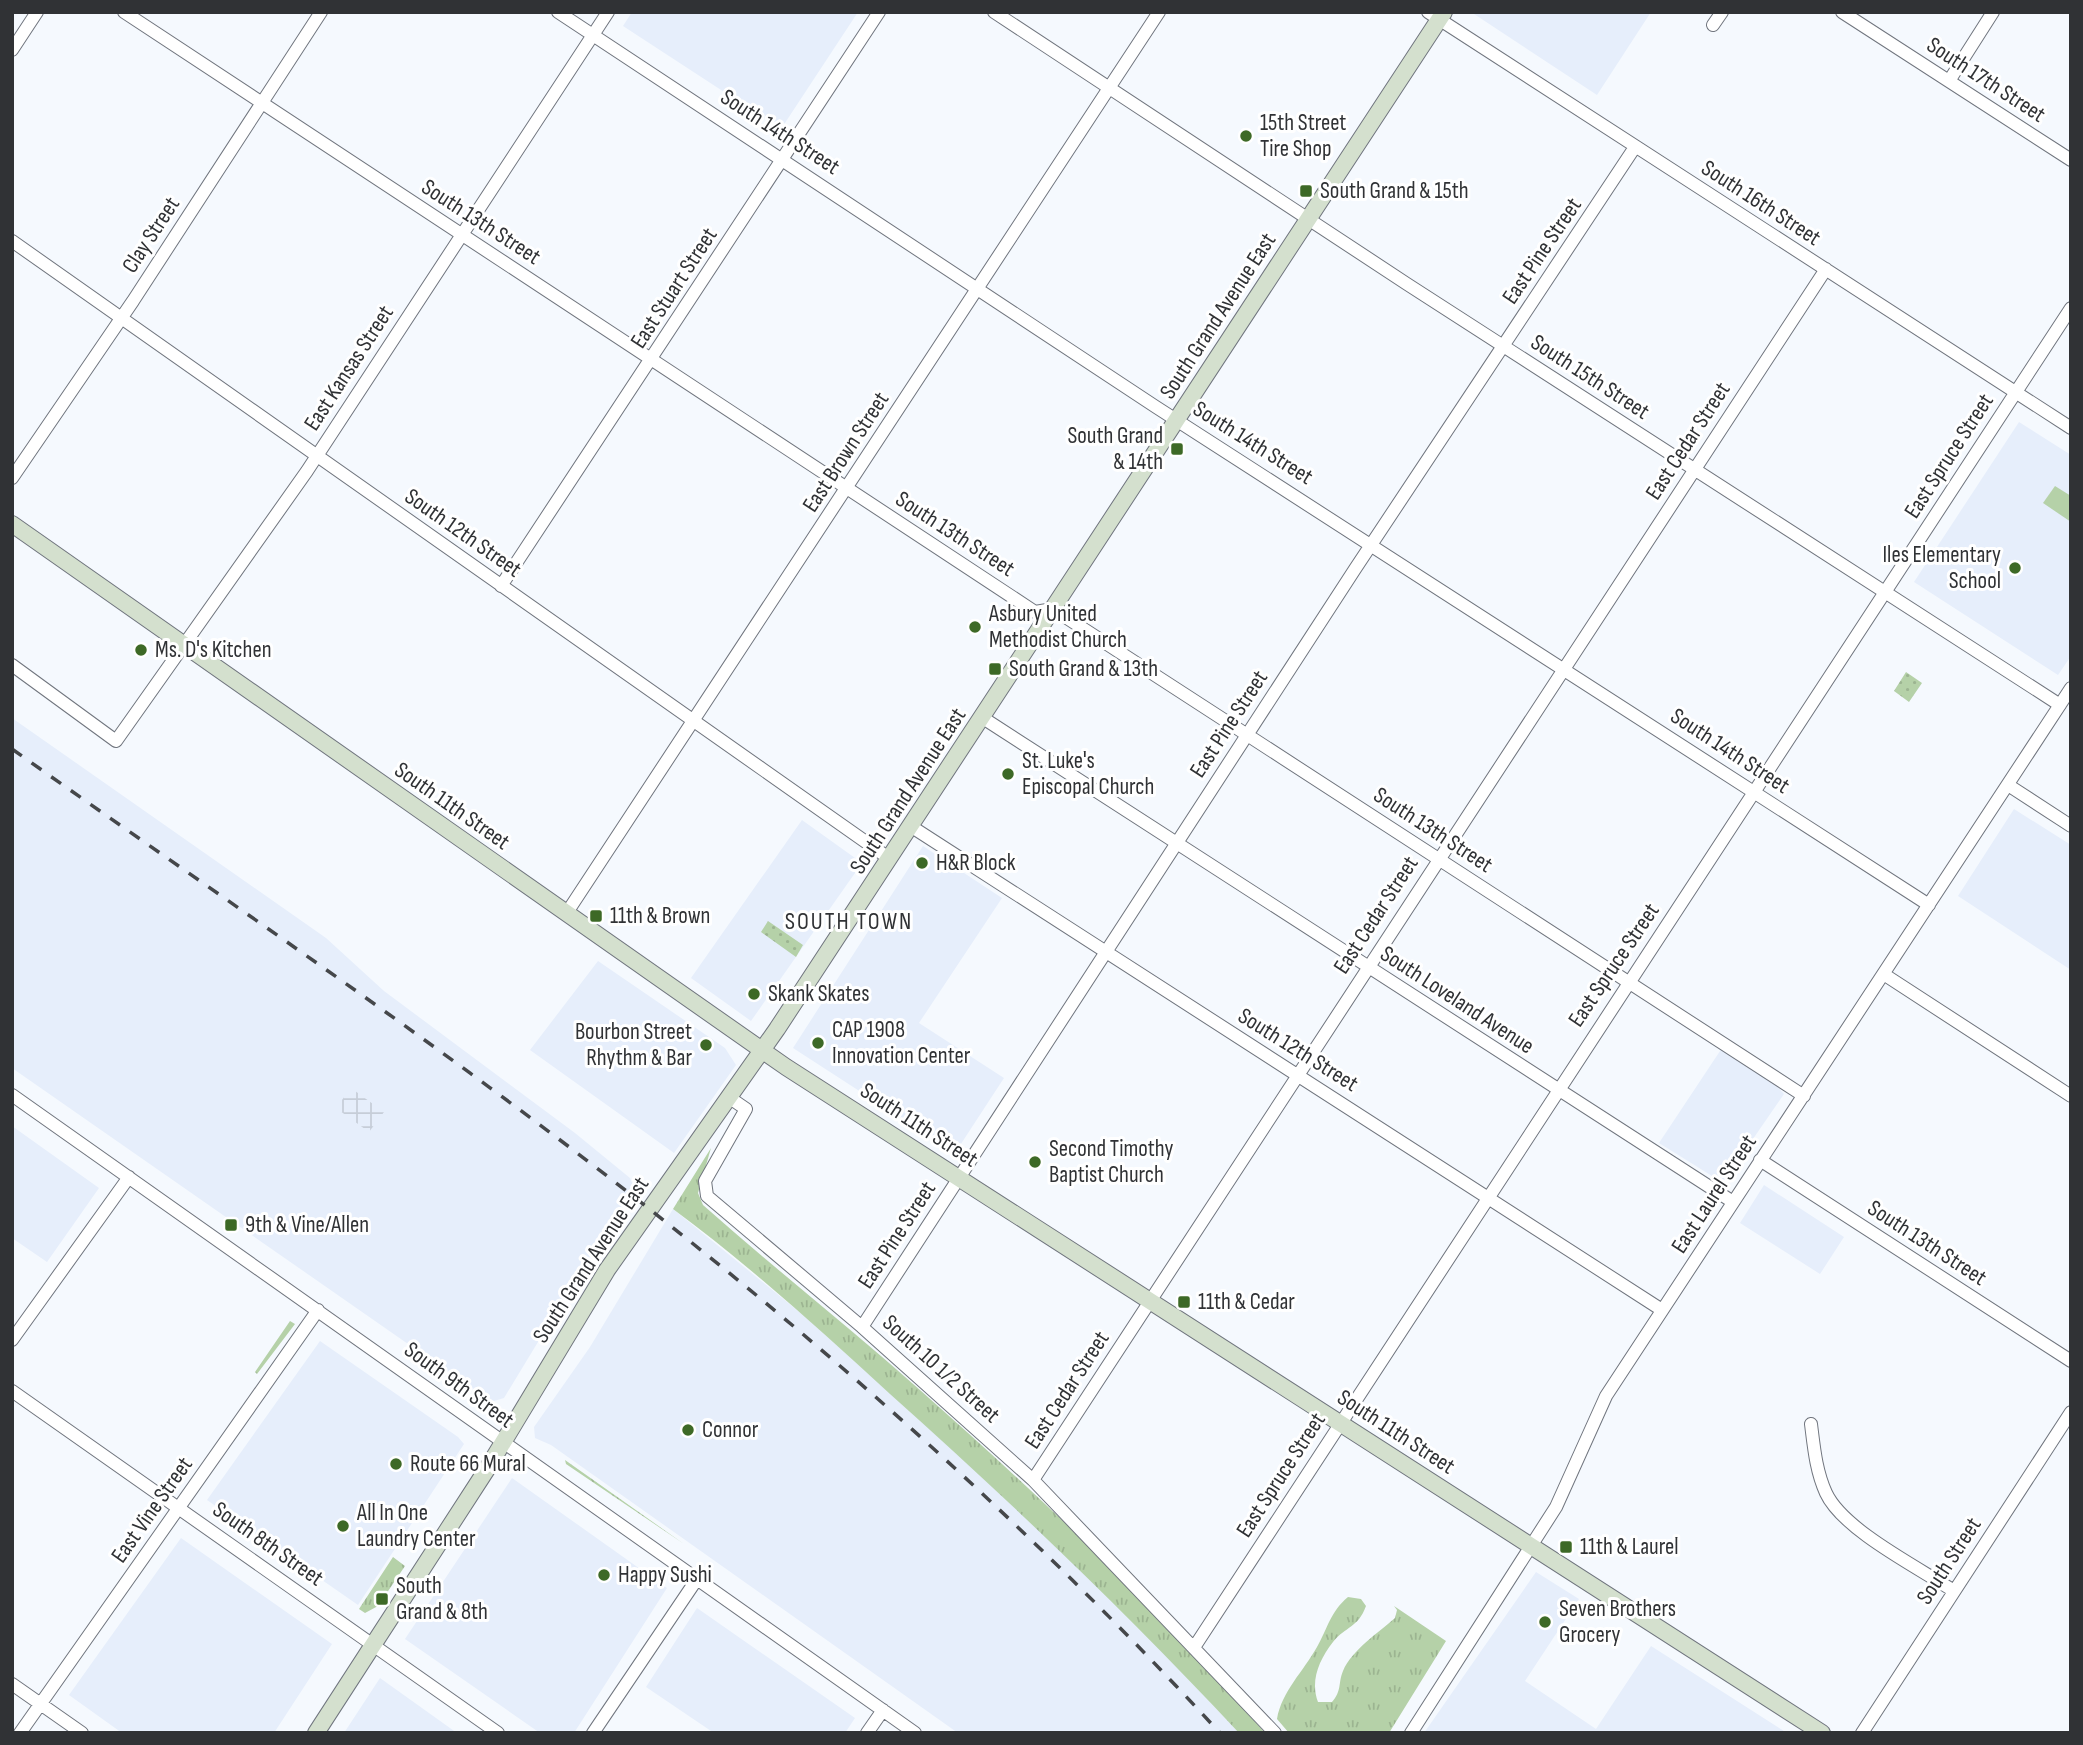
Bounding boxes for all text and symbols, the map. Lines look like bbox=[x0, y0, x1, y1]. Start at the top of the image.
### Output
street label: South 17th Street bbox=[1921, 31, 2051, 129]
street label: South 14th Street bbox=[715, 83, 845, 181]
place label: 15th Street Tire Shop bbox=[1260, 109, 1346, 163]
marker: 15th Street Tire Shop bbox=[1238, 128, 1254, 144]
street label: South 16th Street bbox=[1696, 154, 1826, 252]
street label: South 13th Street bbox=[416, 173, 546, 271]
place label: South Grand & 15th bbox=[1320, 177, 1469, 205]
marker: South Grand & 15th bbox=[1298, 183, 1314, 199]
street label: Clay Street bbox=[116, 192, 186, 278]
street label: East Pine Street bbox=[1496, 193, 1588, 309]
street label: East Stuart Street bbox=[625, 222, 723, 354]
street label: South Grand Avenue East bbox=[1154, 228, 1282, 404]
street label: East Kansas Street bbox=[298, 300, 400, 436]
street label: South 15th Street bbox=[1525, 328, 1655, 426]
street label: East Cedar Street bbox=[1640, 377, 1736, 505]
street label: East Brown Street bbox=[797, 387, 895, 517]
street label: East Spruce Street bbox=[1898, 388, 2000, 524]
street label: South 14th Street bbox=[1188, 395, 1318, 491]
place label: South Grand & 14th bbox=[1067, 422, 1163, 476]
marker: South Grand & 14th bbox=[1169, 441, 1185, 457]
street label: South 12th Street bbox=[399, 482, 527, 584]
street label: South 13th Street bbox=[890, 485, 1020, 583]
place label: Iles Elementary School bbox=[1882, 541, 2001, 595]
marker: Iles Elementary School bbox=[2007, 560, 2023, 576]
place label: Asbury United Methodist Church bbox=[988, 600, 1127, 654]
marker: Asbury United Methodist Church bbox=[967, 619, 983, 635]
place label: Ms. D's Kitchen bbox=[155, 636, 271, 664]
marker: Ms. D's Kitchen bbox=[133, 642, 149, 658]
place label: South Grand & 13th bbox=[1009, 655, 1158, 683]
marker: South Grand & 13th bbox=[987, 661, 1003, 677]
street label: East Pine Street bbox=[1184, 665, 1274, 783]
street label: South 14th Street bbox=[1665, 702, 1795, 800]
street label: South Grand Avenue East bbox=[844, 703, 972, 879]
place label: St. Luke's Episcopal Church bbox=[1022, 747, 1154, 801]
street label: South 11th Street bbox=[389, 756, 515, 856]
marker: St. Luke's Episcopal Church bbox=[1000, 766, 1016, 782]
street label: South 13th Street bbox=[1368, 781, 1498, 879]
place label: H&R Block bbox=[936, 849, 1016, 877]
street label: East Cedar Street bbox=[1328, 851, 1424, 979]
marker: H&R Block bbox=[914, 855, 930, 871]
street label: East Spruce Street bbox=[1562, 898, 1666, 1032]
place label: 11th & Brown bbox=[610, 902, 710, 930]
district label: SOUTH TOWN bbox=[785, 907, 913, 936]
marker: 11th & Brown bbox=[588, 908, 604, 924]
street label: South Loveland Avenue bbox=[1375, 940, 1539, 1060]
place label: Skank Skates bbox=[768, 980, 870, 1008]
marker: Skank Skates bbox=[746, 986, 762, 1002]
street label: South 12th Street bbox=[1233, 1002, 1363, 1098]
place label: CAP 1908 Innovation Center bbox=[832, 1016, 971, 1070]
place label: Bourbon Street Rhythm & Bar bbox=[575, 1018, 692, 1072]
marker: CAP 1908 Innovation Center bbox=[810, 1035, 826, 1051]
marker: Bourbon Street Rhythm & Bar bbox=[698, 1037, 714, 1053]
street label: South 11th Street bbox=[855, 1077, 983, 1173]
street label: East Laurel Street bbox=[1665, 1129, 1763, 1259]
place label: Second Timothy Baptist Church bbox=[1049, 1135, 1174, 1189]
marker: Second Timothy Baptist Church bbox=[1027, 1154, 1043, 1170]
street label: South Grand Avenue East bbox=[527, 1172, 655, 1348]
street label: East Pine Street bbox=[852, 1176, 942, 1294]
street label: South 13th Street bbox=[1862, 1194, 1992, 1292]
place label: 9th & Vine/Allen bbox=[245, 1211, 369, 1239]
marker: 9th & Vine/Allen bbox=[223, 1217, 239, 1233]
place label: 11th & Cedar bbox=[1198, 1288, 1295, 1316]
marker: 11th & Cedar bbox=[1176, 1294, 1192, 1310]
street label: South 10 1/2 Street bbox=[877, 1309, 1005, 1429]
street label: East Cedar Street bbox=[1019, 1326, 1115, 1454]
street label: South 9th Street bbox=[399, 1336, 519, 1434]
street label: South 11th Street bbox=[1332, 1384, 1460, 1480]
street label: East Spruce Street bbox=[1230, 1407, 1332, 1543]
place label: Connor bbox=[702, 1416, 759, 1444]
marker: Connor bbox=[680, 1422, 696, 1438]
place label: Route 66 Mural bbox=[410, 1450, 526, 1478]
street label: East Vine Street bbox=[105, 1452, 199, 1568]
marker: Route 66 Mural bbox=[388, 1456, 404, 1472]
street label: South 8th Street bbox=[207, 1496, 329, 1592]
place label: All In One Laundry Center bbox=[356, 1499, 476, 1553]
street label: South Street bbox=[1911, 1512, 1987, 1610]
marker: All In One Laundry Center bbox=[335, 1518, 351, 1534]
place label: 11th & Laurel bbox=[1580, 1533, 1678, 1561]
marker: 11th & Laurel bbox=[1558, 1539, 1574, 1555]
place label: Happy Sushi bbox=[618, 1561, 712, 1589]
marker: Happy Sushi bbox=[596, 1567, 612, 1583]
place label: South Grand & 8th bbox=[396, 1572, 488, 1626]
marker: South Grand & 8th bbox=[374, 1591, 390, 1607]
place label: Seven Brothers Grocery bbox=[1559, 1595, 1676, 1649]
marker: Seven Brothers Grocery bbox=[1537, 1614, 1553, 1630]

